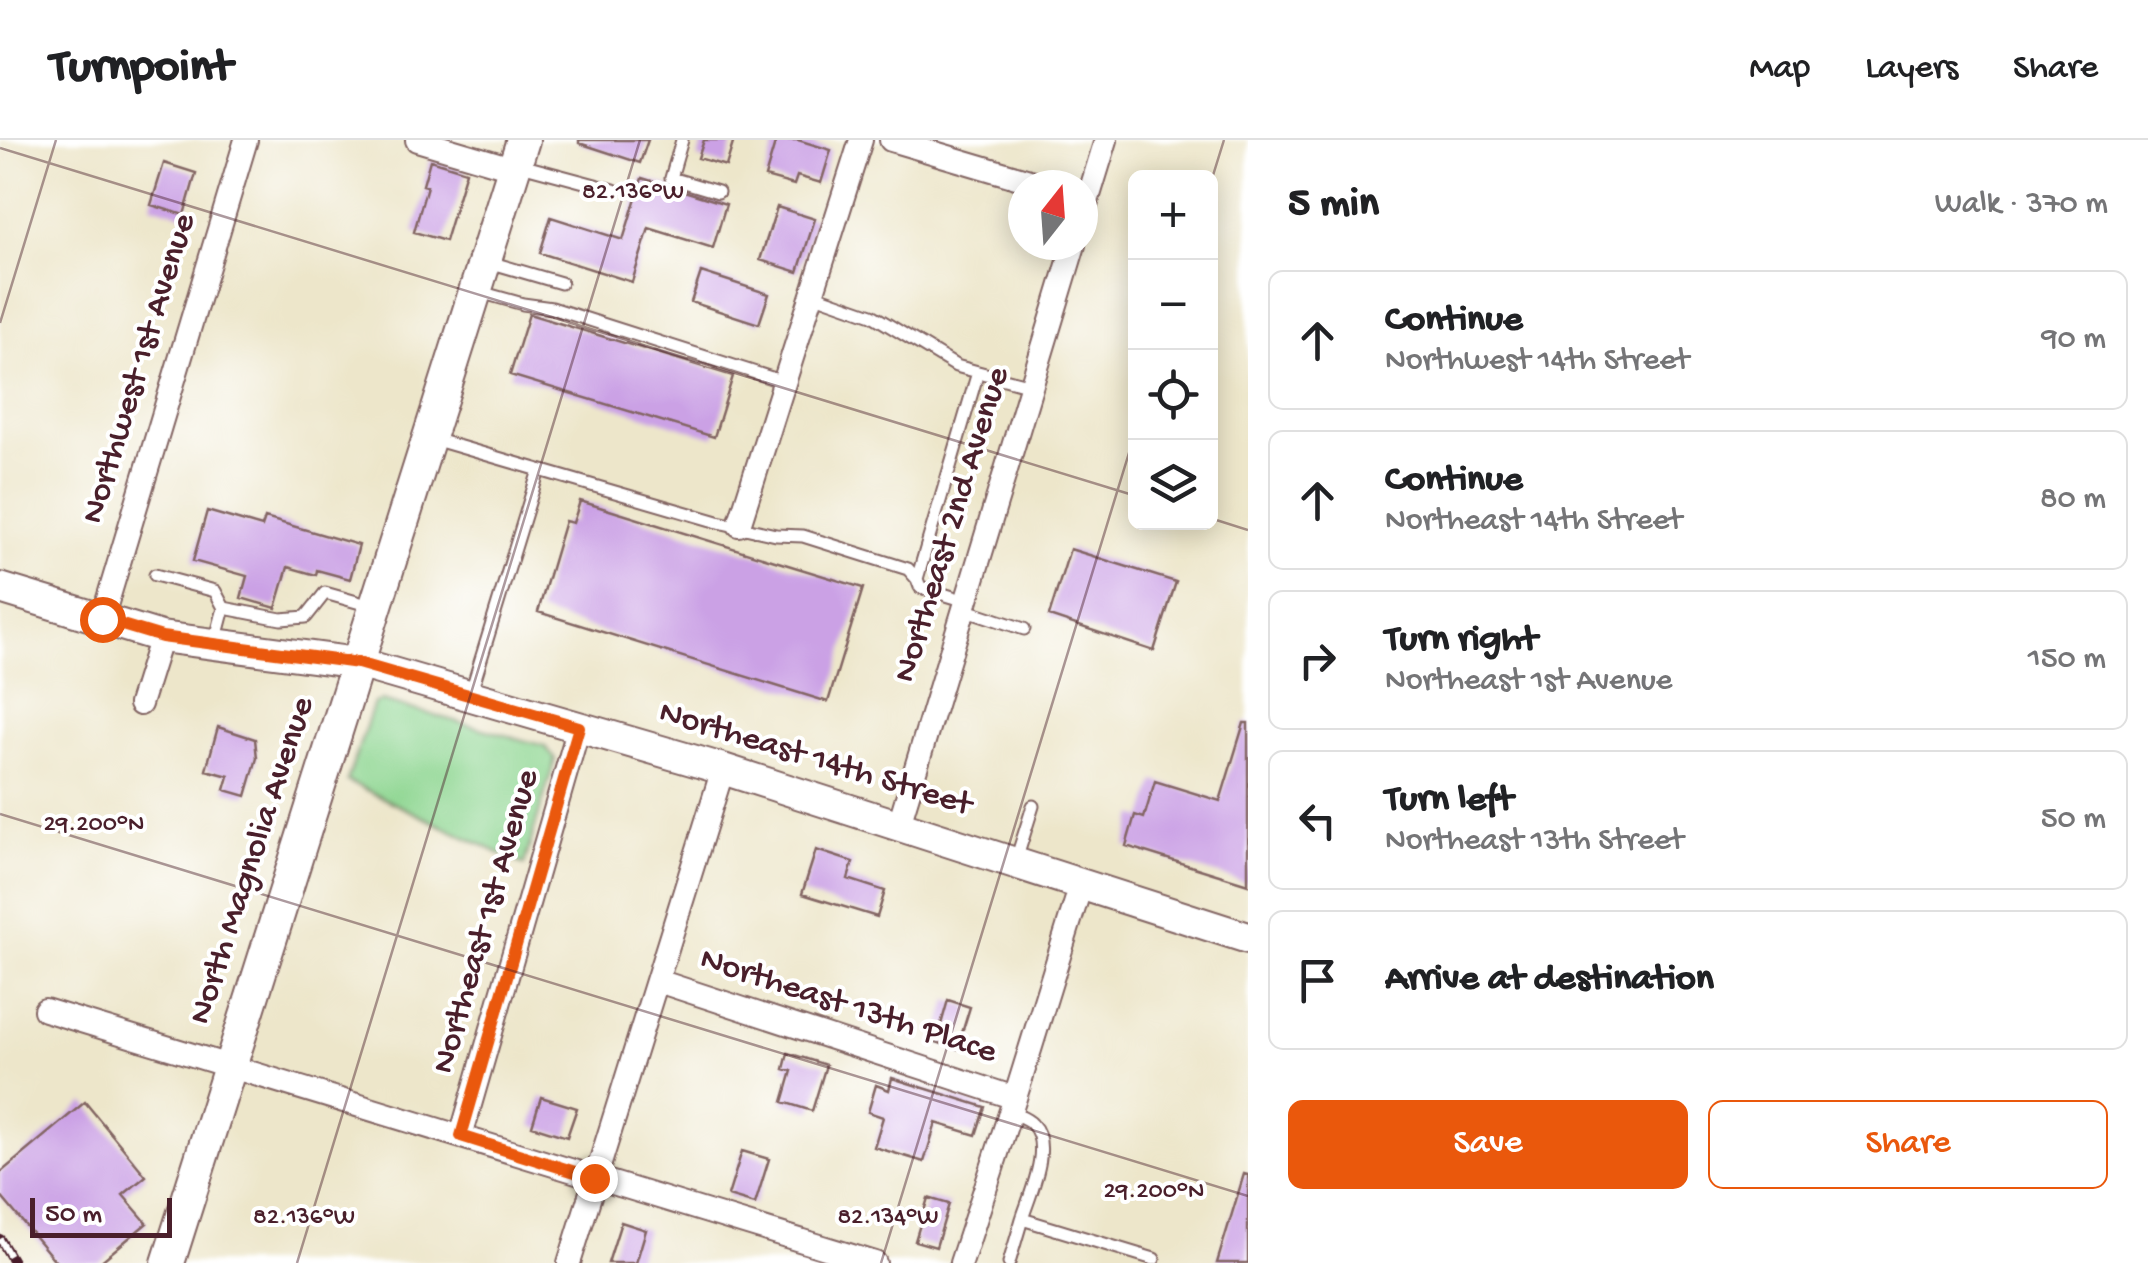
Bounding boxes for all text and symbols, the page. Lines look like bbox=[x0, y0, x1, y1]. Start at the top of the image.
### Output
text: Turnpoint bbox=[50, 41, 232, 98]
text: Map bbox=[1749, 49, 1810, 90]
text: Layers bbox=[1865, 49, 1958, 90]
text: Share bbox=[2013, 49, 2098, 90]
north arrow bbox=[1008, 170, 1098, 260]
map controls bbox=[1128, 170, 1218, 530]
button: + bbox=[1128, 170, 1218, 260]
text: 82.136°W bbox=[582, 179, 684, 208]
text: 5 min bbox=[1288, 181, 1379, 230]
text: Walk · 370 m bbox=[1935, 186, 2108, 224]
street label: Northwest 1st Avenue bbox=[73, 208, 207, 529]
button: − bbox=[1128, 260, 1218, 350]
text: Continue bbox=[1385, 299, 1523, 343]
icon: ahead bbox=[1290, 313, 1345, 368]
text: 90 m bbox=[2042, 321, 2106, 359]
text: Northwest 14th Street bbox=[1385, 343, 1689, 381]
button: locate bbox=[1128, 350, 1218, 440]
street label: Northeast 2nd Avenue bbox=[886, 362, 1021, 687]
button: layers bbox=[1128, 440, 1218, 530]
text: Continue bbox=[1385, 459, 1523, 503]
icon: ahead bbox=[1290, 473, 1345, 528]
text: 80 m bbox=[2040, 481, 2106, 519]
text: Northeast 14th Street bbox=[1385, 503, 1682, 541]
route start bbox=[80, 597, 126, 643]
text: Turn right bbox=[1385, 619, 1537, 663]
icon: right bbox=[1290, 633, 1345, 688]
text: 150 m bbox=[2028, 641, 2106, 679]
text: Northeast 1st Avenue bbox=[1385, 663, 1672, 701]
street label: North Magnolia Avenue bbox=[181, 691, 326, 1030]
street label: Northeast 14th Street bbox=[654, 693, 979, 828]
street label: Northeast 1st Avenue bbox=[424, 764, 550, 1079]
text: Turn left bbox=[1385, 779, 1513, 823]
icon: left bbox=[1290, 793, 1345, 848]
text: 50 m bbox=[2041, 801, 2106, 839]
text: 29.200°N bbox=[44, 811, 144, 840]
text: Northeast 13th Street bbox=[1385, 823, 1683, 861]
street label: Northeast 13th Place bbox=[694, 940, 1002, 1075]
icon: arrive bbox=[1290, 953, 1345, 1008]
text: Arrive at destination bbox=[1385, 958, 1714, 1002]
button: Save bbox=[1288, 1100, 1688, 1189]
button: Share bbox=[1708, 1100, 2108, 1189]
route end bbox=[572, 1156, 618, 1202]
text: 29.200°N bbox=[1104, 1178, 1204, 1207]
scale bar bbox=[30, 1193, 172, 1238]
text: 50 m bbox=[45, 1199, 102, 1232]
text: 82.136°W bbox=[253, 1204, 355, 1233]
text: 82.134°W bbox=[837, 1204, 939, 1233]

